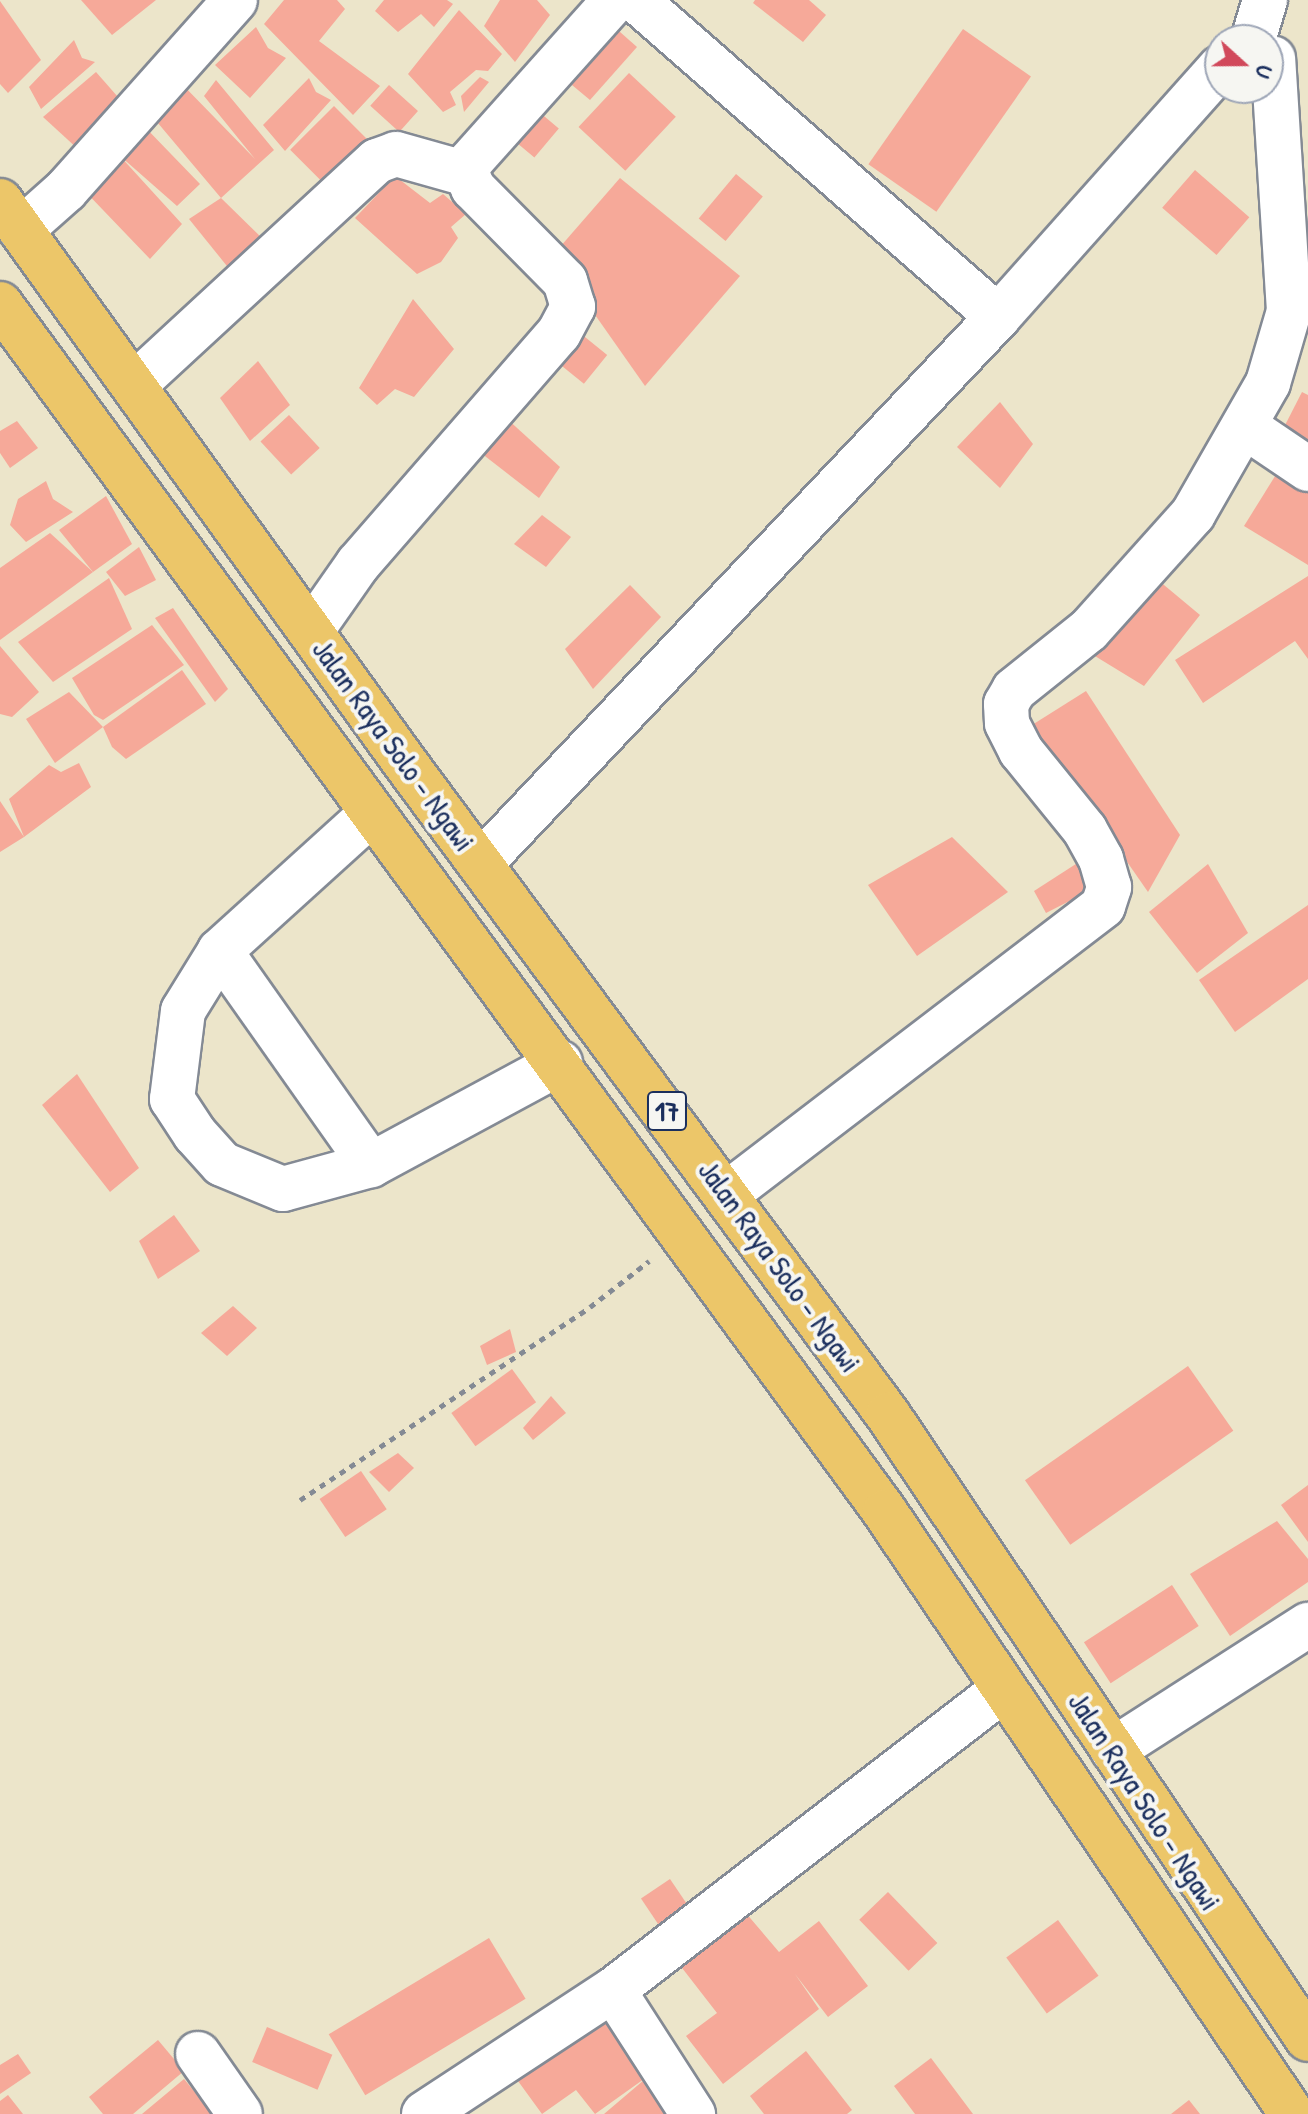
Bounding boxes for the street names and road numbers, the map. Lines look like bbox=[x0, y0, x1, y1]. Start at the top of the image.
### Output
street label: Jalan Raya Solo - Ngawi bbox=[305, 632, 483, 858]
road number: 17 bbox=[645, 1087, 689, 1135]
street label: Jalan Raya Solo - Ngawi bbox=[691, 1153, 869, 1379]
street label: Jalan Raya Solo - Ngawi bbox=[1061, 1685, 1229, 1917]

